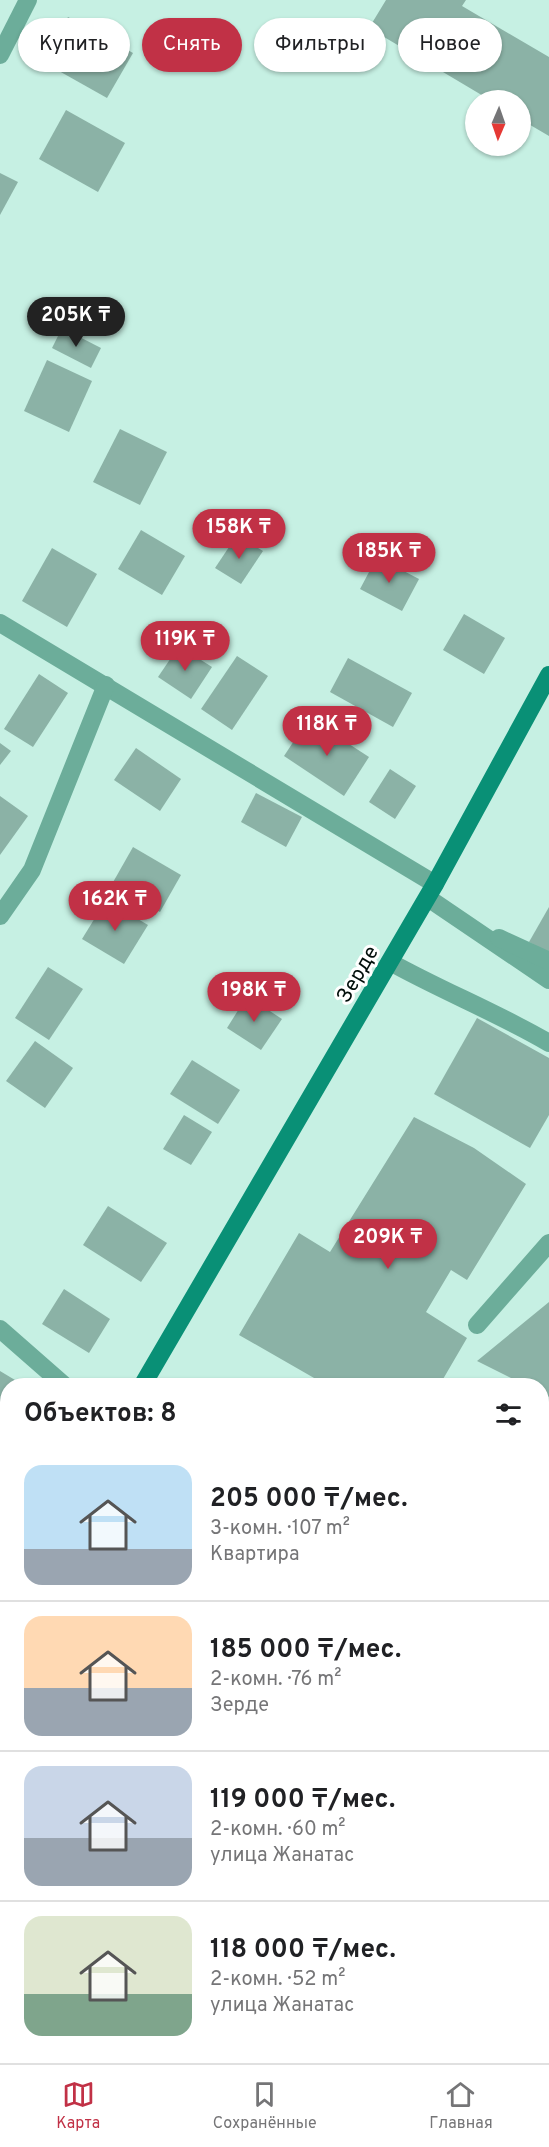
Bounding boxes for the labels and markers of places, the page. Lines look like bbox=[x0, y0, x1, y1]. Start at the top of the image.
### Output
pin: 205K ₸ bbox=[27, 297, 125, 348]
pin: 158K ₸ bbox=[190, 509, 288, 560]
pin: 185K ₸ bbox=[340, 533, 438, 584]
pin: 119K ₸ bbox=[136, 621, 234, 672]
pin: 118K ₸ bbox=[278, 706, 376, 757]
pin: 162K ₸ bbox=[66, 881, 164, 932]
pin: 198K ₸ bbox=[205, 972, 303, 1023]
pin: 209K ₸ bbox=[339, 1219, 437, 1270]

